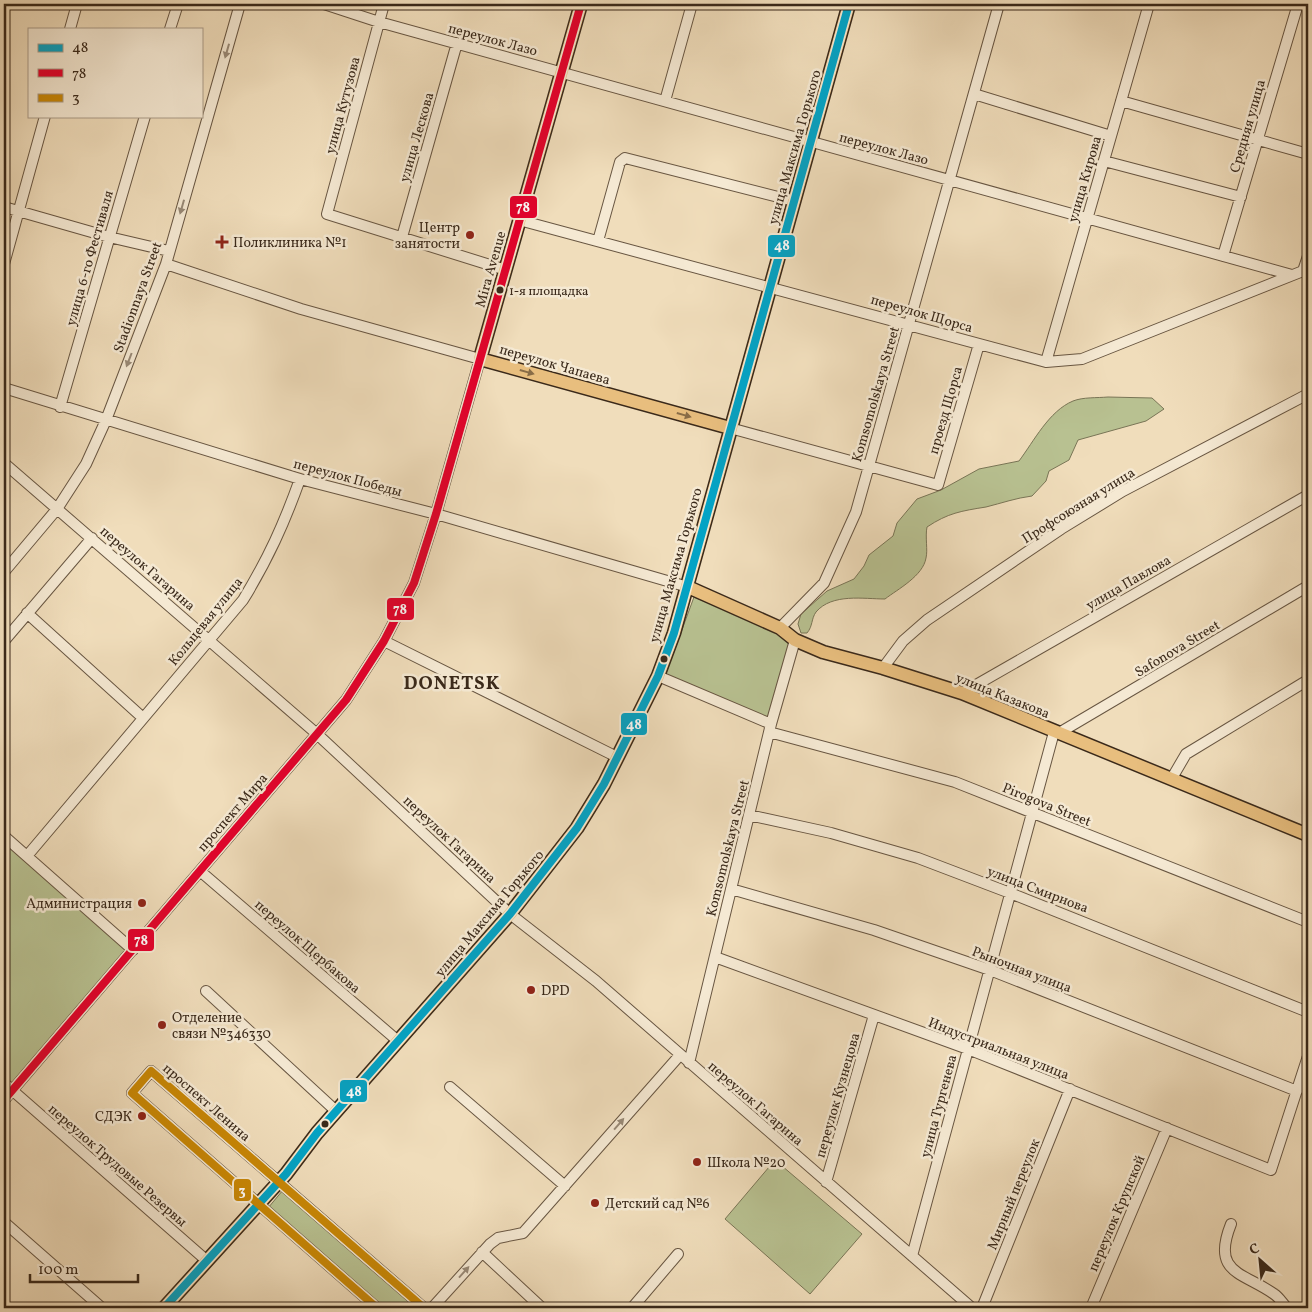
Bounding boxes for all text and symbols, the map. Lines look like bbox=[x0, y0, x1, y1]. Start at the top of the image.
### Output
street label: переулок Лазо bbox=[446, 19, 539, 62]
legend bbox=[28, 28, 202, 118]
text: 48 bbox=[72, 38, 88, 59]
one-way arrow bbox=[222, 43, 230, 58]
street label: улица Кутузова bbox=[321, 55, 366, 156]
text: 78 bbox=[72, 64, 86, 85]
street label: улица Максима Горького bbox=[764, 68, 827, 227]
street label: Средняя улица bbox=[1226, 78, 1271, 175]
text: 3 bbox=[72, 88, 80, 109]
street label: улица Лескова bbox=[396, 90, 439, 185]
street label: переулок Лазо bbox=[837, 128, 930, 171]
street label: улица Кирова bbox=[1064, 134, 1107, 225]
street label: улица 6-го Фестиваля bbox=[62, 188, 119, 328]
line badge: 78 bbox=[509, 195, 538, 219]
one-way arrow bbox=[178, 199, 186, 214]
text: 78 bbox=[516, 199, 530, 218]
place label: Центр занятости bbox=[395, 219, 460, 254]
marker: Центр занятости bbox=[464, 229, 476, 241]
street label: Mira Avenue bbox=[471, 229, 512, 310]
place label: Поликлиника №1 bbox=[233, 234, 347, 253]
line badge: 48 bbox=[767, 234, 796, 258]
marker: Поликлиника №1 bbox=[215, 235, 229, 249]
text: 48 bbox=[774, 237, 790, 256]
street label: Stadionnaya Street bbox=[110, 239, 167, 355]
place label: 1-я площадка bbox=[509, 283, 589, 301]
marker: 1-я площадка bbox=[495, 285, 505, 295]
street label: переулок Щорса bbox=[868, 291, 975, 338]
street label: Komsomolskaya Street bbox=[848, 324, 905, 464]
street label: переулок Чапаева bbox=[497, 341, 612, 390]
one-way arrow bbox=[125, 353, 133, 368]
street label: проезд Щорса bbox=[925, 364, 968, 457]
one-way arrow bbox=[520, 368, 535, 376]
one-way arrow bbox=[677, 412, 692, 420]
street label: переулок Победы bbox=[291, 455, 404, 502]
street label: Профсоюзная улица bbox=[1019, 464, 1139, 549]
street label: улица Максима Горького bbox=[645, 486, 708, 645]
street label: переулок Гагарина bbox=[95, 522, 199, 616]
street label: улица Павлова bbox=[1083, 551, 1175, 615]
street label: Кольцевая улица bbox=[165, 574, 248, 670]
line badge: 78 bbox=[386, 597, 415, 621]
text: 78 bbox=[393, 601, 407, 620]
street label: Safonova Street bbox=[1132, 616, 1224, 682]
unlabelled marker bbox=[659, 654, 669, 664]
street label: улица Казакова bbox=[952, 669, 1052, 724]
district label: DONETSK bbox=[404, 671, 500, 697]
line badge: 48 bbox=[620, 712, 648, 736]
text: 48 bbox=[626, 716, 642, 735]
street label: проспект Мира bbox=[194, 770, 273, 856]
street label: Komsomolskaya Street bbox=[702, 778, 755, 919]
street label: Pirogova Street bbox=[999, 779, 1094, 832]
street label: переулок Гагарина bbox=[398, 792, 500, 888]
street label: улица Максима Горького bbox=[431, 846, 549, 982]
street label: улица Смирнова bbox=[984, 862, 1091, 918]
place label: Администрация bbox=[26, 895, 132, 914]
street label: переулок Щербакова bbox=[250, 896, 364, 998]
marker: Администрация bbox=[136, 897, 148, 909]
line badge: 78 bbox=[127, 928, 155, 952]
text: 78 bbox=[134, 932, 148, 951]
street label: Рыночная улица bbox=[969, 943, 1074, 998]
place label: DPD bbox=[541, 982, 570, 1001]
marker: DPD bbox=[525, 984, 537, 996]
place label: Отделение связи №346330 bbox=[172, 1009, 271, 1044]
street label: Индустриальная улица bbox=[925, 1014, 1072, 1085]
marker: Отделение связи №346330 bbox=[156, 1019, 168, 1031]
street label: переулок Кузнецова bbox=[811, 1031, 865, 1160]
street label: улица Тургенева bbox=[917, 1053, 962, 1160]
street label: переулок Гагарина bbox=[703, 1057, 807, 1151]
street label: проспект Ленина bbox=[158, 1060, 254, 1147]
line badge: 48 bbox=[339, 1079, 368, 1103]
text: 48 bbox=[346, 1083, 362, 1102]
street label: переулок Трудовые Резервы bbox=[44, 1101, 191, 1232]
place label: СДЭК bbox=[95, 1108, 132, 1127]
marker: СДЭК bbox=[136, 1110, 148, 1122]
one-way arrow bbox=[614, 1117, 625, 1130]
unlabelled marker bbox=[320, 1119, 330, 1129]
street label: Мирный переулок bbox=[983, 1136, 1046, 1253]
street label: переулок Крупской bbox=[1084, 1152, 1151, 1275]
place label: Школа №20 bbox=[707, 1154, 785, 1173]
marker: Школа №20 bbox=[691, 1156, 703, 1168]
line badge: 3 bbox=[233, 1178, 252, 1202]
text: 3 bbox=[238, 1182, 246, 1201]
place label: Детский сад №6 bbox=[605, 1195, 710, 1214]
marker: Детский сад №6 bbox=[589, 1197, 601, 1209]
north arrow bbox=[1234, 1234, 1284, 1284]
text: С bbox=[1246, 1239, 1263, 1260]
scale bar bbox=[30, 1252, 138, 1284]
text: 100 m bbox=[38, 1260, 78, 1281]
one-way arrow bbox=[458, 1267, 470, 1279]

